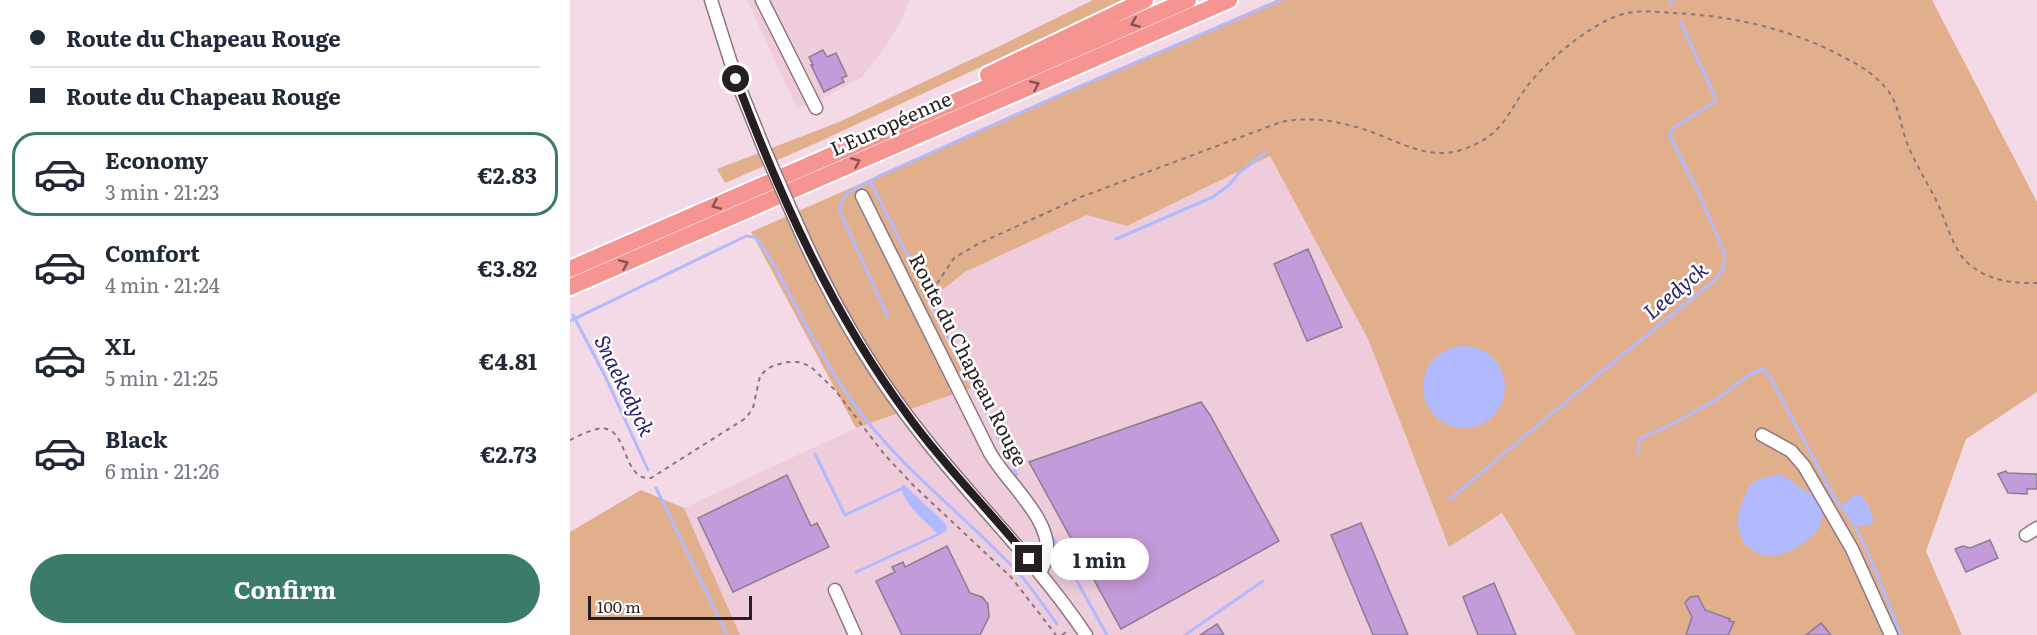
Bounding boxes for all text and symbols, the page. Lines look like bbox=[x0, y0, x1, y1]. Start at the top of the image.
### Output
one-way arrow bbox=[1130, 16, 1141, 28]
text: Route du Chapeau Rouge bbox=[66, 21, 341, 54]
route start bbox=[722, 65, 749, 92]
text: Route du Chapeau Rouge bbox=[66, 79, 341, 112]
one-way arrow bbox=[1029, 80, 1040, 92]
street label: L'Européenne bbox=[825, 82, 956, 162]
text: Economy bbox=[105, 143, 208, 176]
icon: car bbox=[33, 147, 87, 201]
text: €2.83 bbox=[478, 158, 537, 191]
one-way arrow bbox=[850, 158, 861, 170]
text: 3 min · 21:23 bbox=[105, 176, 220, 206]
one-way arrow bbox=[712, 198, 723, 210]
text: Comfort bbox=[105, 236, 200, 269]
icon: car bbox=[33, 240, 87, 294]
street label: Route du Chapeau Rouge bbox=[903, 247, 1037, 471]
text: €3.82 bbox=[478, 251, 537, 284]
water label: Leedyck bbox=[1635, 253, 1714, 325]
one-way arrow bbox=[617, 259, 628, 271]
text: 4 min · 21:24 bbox=[105, 269, 220, 299]
text: XL bbox=[105, 329, 136, 362]
water label: Snaekedyck bbox=[588, 329, 664, 441]
icon: car bbox=[33, 333, 87, 387]
text: €4.81 bbox=[479, 344, 537, 377]
text: 5 min · 21:25 bbox=[105, 362, 218, 392]
text: Black bbox=[105, 422, 167, 455]
icon: car bbox=[33, 426, 87, 480]
text: €2.73 bbox=[480, 437, 537, 470]
text: 6 min · 21:26 bbox=[105, 455, 219, 485]
callout: 1 min bbox=[1050, 538, 1149, 580]
text: 1 min bbox=[1073, 544, 1126, 574]
route end bbox=[1015, 545, 1042, 572]
button: Confirm bbox=[30, 554, 540, 623]
scale bar bbox=[588, 593, 752, 620]
text: 100 m bbox=[597, 594, 641, 618]

